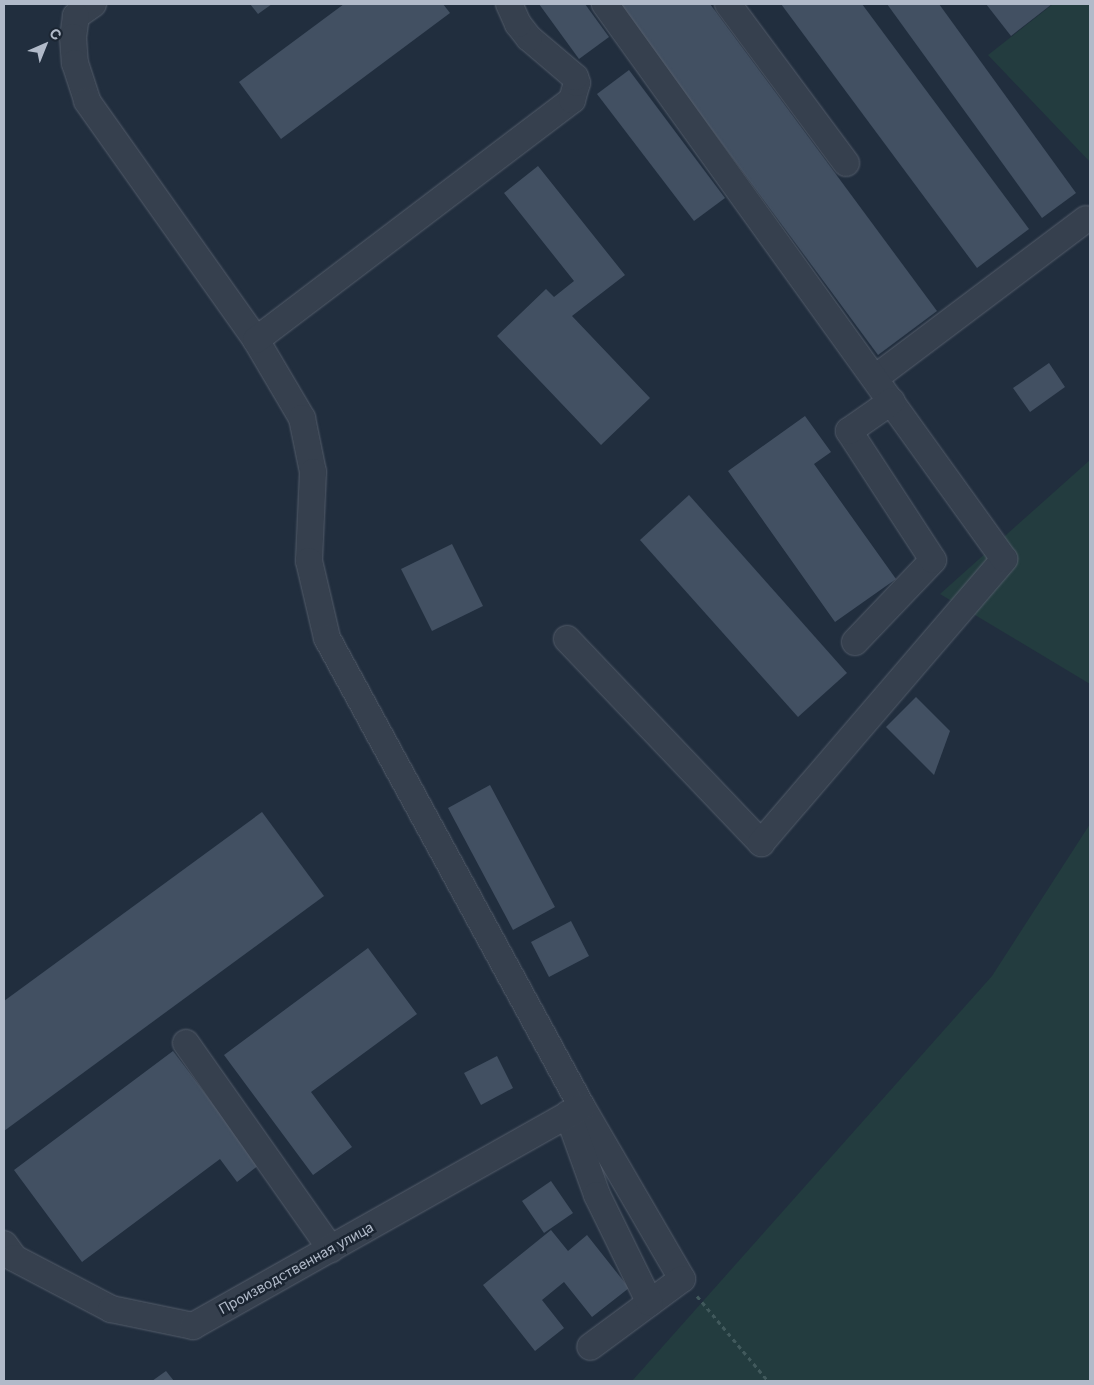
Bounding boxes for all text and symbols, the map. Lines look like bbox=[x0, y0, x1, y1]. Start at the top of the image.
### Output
north arrow bbox=[20, 20, 70, 70]
text: С bbox=[46, 24, 65, 44]
street label: Производственная улица bbox=[216, 1218, 376, 1318]

